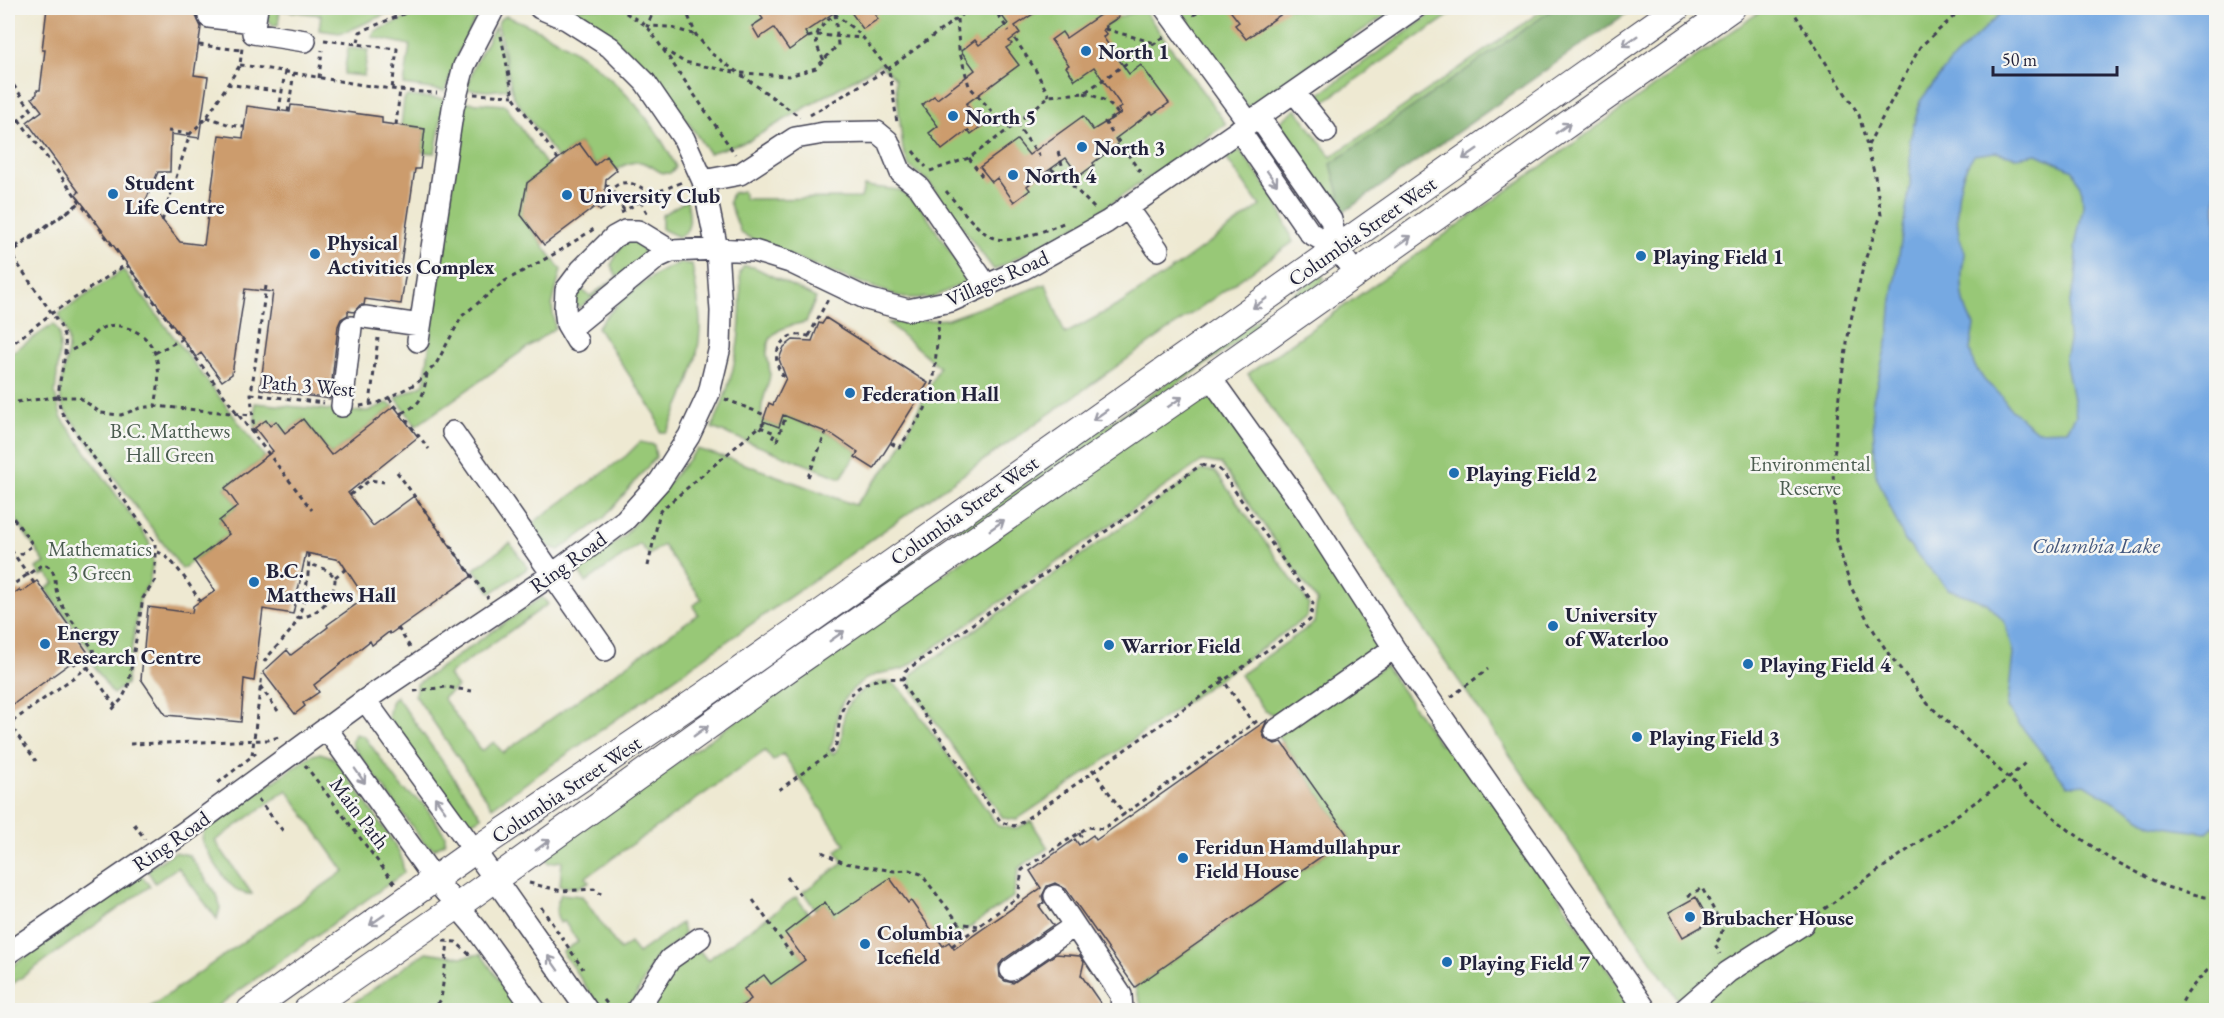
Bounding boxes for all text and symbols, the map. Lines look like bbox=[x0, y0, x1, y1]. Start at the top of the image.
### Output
one-way arrow bbox=[1622, 35, 1638, 47]
place label: North 1 bbox=[1098, 38, 1169, 65]
scale bar bbox=[1993, 39, 2118, 77]
marker: North 1 bbox=[1079, 44, 1093, 58]
text: 50 m bbox=[2002, 48, 2037, 71]
place label: North 5 bbox=[965, 103, 1036, 130]
marker: North 5 bbox=[946, 109, 960, 123]
one-way arrow bbox=[1554, 122, 1570, 134]
place label: North 3 bbox=[1094, 134, 1165, 161]
marker: North 3 bbox=[1075, 140, 1089, 154]
one-way arrow bbox=[1463, 148, 1479, 160]
place label: North 4 bbox=[1025, 162, 1097, 189]
marker: North 4 bbox=[1006, 168, 1020, 182]
place label: Student Life Centre bbox=[125, 169, 225, 220]
one-way arrow bbox=[1266, 169, 1278, 186]
street label: Columbia Street West bbox=[1283, 170, 1442, 292]
place label: University Club bbox=[579, 182, 720, 209]
marker: Student Life Centre bbox=[106, 187, 120, 201]
marker: University Club bbox=[560, 188, 574, 202]
place label: Physical Activities Complex bbox=[326, 229, 495, 280]
one-way arrow bbox=[1395, 235, 1412, 247]
street label: Villages Road bbox=[941, 243, 1053, 313]
place label: Playing Field 1 bbox=[1653, 243, 1784, 270]
marker: Physical Activities Complex bbox=[308, 247, 322, 261]
marker: Playing Field 1 bbox=[1634, 249, 1648, 263]
one-way arrow bbox=[1252, 297, 1268, 309]
street label: Path 3 West bbox=[260, 367, 356, 403]
place label: Federation Hall bbox=[862, 380, 999, 407]
marker: Federation Hall bbox=[843, 386, 857, 400]
one-way arrow bbox=[1166, 396, 1182, 408]
one-way arrow bbox=[1093, 409, 1109, 421]
park label: B.C. Matthews Hall Green bbox=[110, 417, 231, 468]
street label: Columbia Street West bbox=[885, 449, 1044, 571]
park label: Environmental Reserve bbox=[1750, 450, 1870, 501]
place label: Playing Field 2 bbox=[1466, 460, 1597, 487]
marker: Playing Field 2 bbox=[1447, 466, 1461, 480]
one-way arrow bbox=[988, 519, 1005, 531]
street label: Ring Road bbox=[524, 525, 612, 599]
water label: Columbia Lake bbox=[2032, 531, 2161, 560]
park label: Mathematics 3 Green bbox=[48, 535, 152, 586]
place label: B.C. Matthews Hall bbox=[266, 557, 396, 608]
marker: B.C. Matthews Hall bbox=[247, 575, 261, 589]
place label: University of Waterloo bbox=[1565, 601, 1669, 652]
place label: Energy Research Centre bbox=[57, 619, 201, 670]
marker: University of Waterloo bbox=[1546, 619, 1560, 633]
one-way arrow bbox=[828, 630, 844, 642]
place label: Warrior Field bbox=[1121, 632, 1241, 659]
marker: Energy Research Centre bbox=[38, 637, 52, 651]
marker: Warrior Field bbox=[1102, 638, 1116, 652]
place label: Playing Field 4 bbox=[1760, 651, 1892, 678]
marker: Playing Field 4 bbox=[1741, 657, 1755, 671]
place label: Playing Field 3 bbox=[1649, 724, 1780, 751]
one-way arrow bbox=[693, 725, 709, 737]
street label: Columbia Street West bbox=[486, 729, 646, 849]
marker: Playing Field 3 bbox=[1630, 730, 1644, 744]
one-way arrow bbox=[354, 767, 366, 783]
street label: Main Path bbox=[324, 771, 396, 855]
one-way arrow bbox=[434, 796, 446, 812]
street label: Ring Road bbox=[127, 804, 215, 877]
place label: Feridun Hamdullahpur Field House bbox=[1195, 833, 1400, 884]
one-way arrow bbox=[534, 839, 550, 851]
marker: Feridun Hamdullahpur Field House bbox=[1176, 851, 1190, 865]
place label: Brubacher House bbox=[1702, 904, 1854, 931]
marker: Brubacher House bbox=[1683, 910, 1697, 924]
one-way arrow bbox=[370, 914, 386, 926]
place label: Columbia Icefield bbox=[877, 919, 964, 970]
marker: Columbia Icefield bbox=[858, 937, 872, 951]
place label: Playing Field 7 bbox=[1459, 949, 1591, 976]
one-way arrow bbox=[547, 955, 559, 971]
marker: Playing Field 7 bbox=[1440, 955, 1454, 969]

